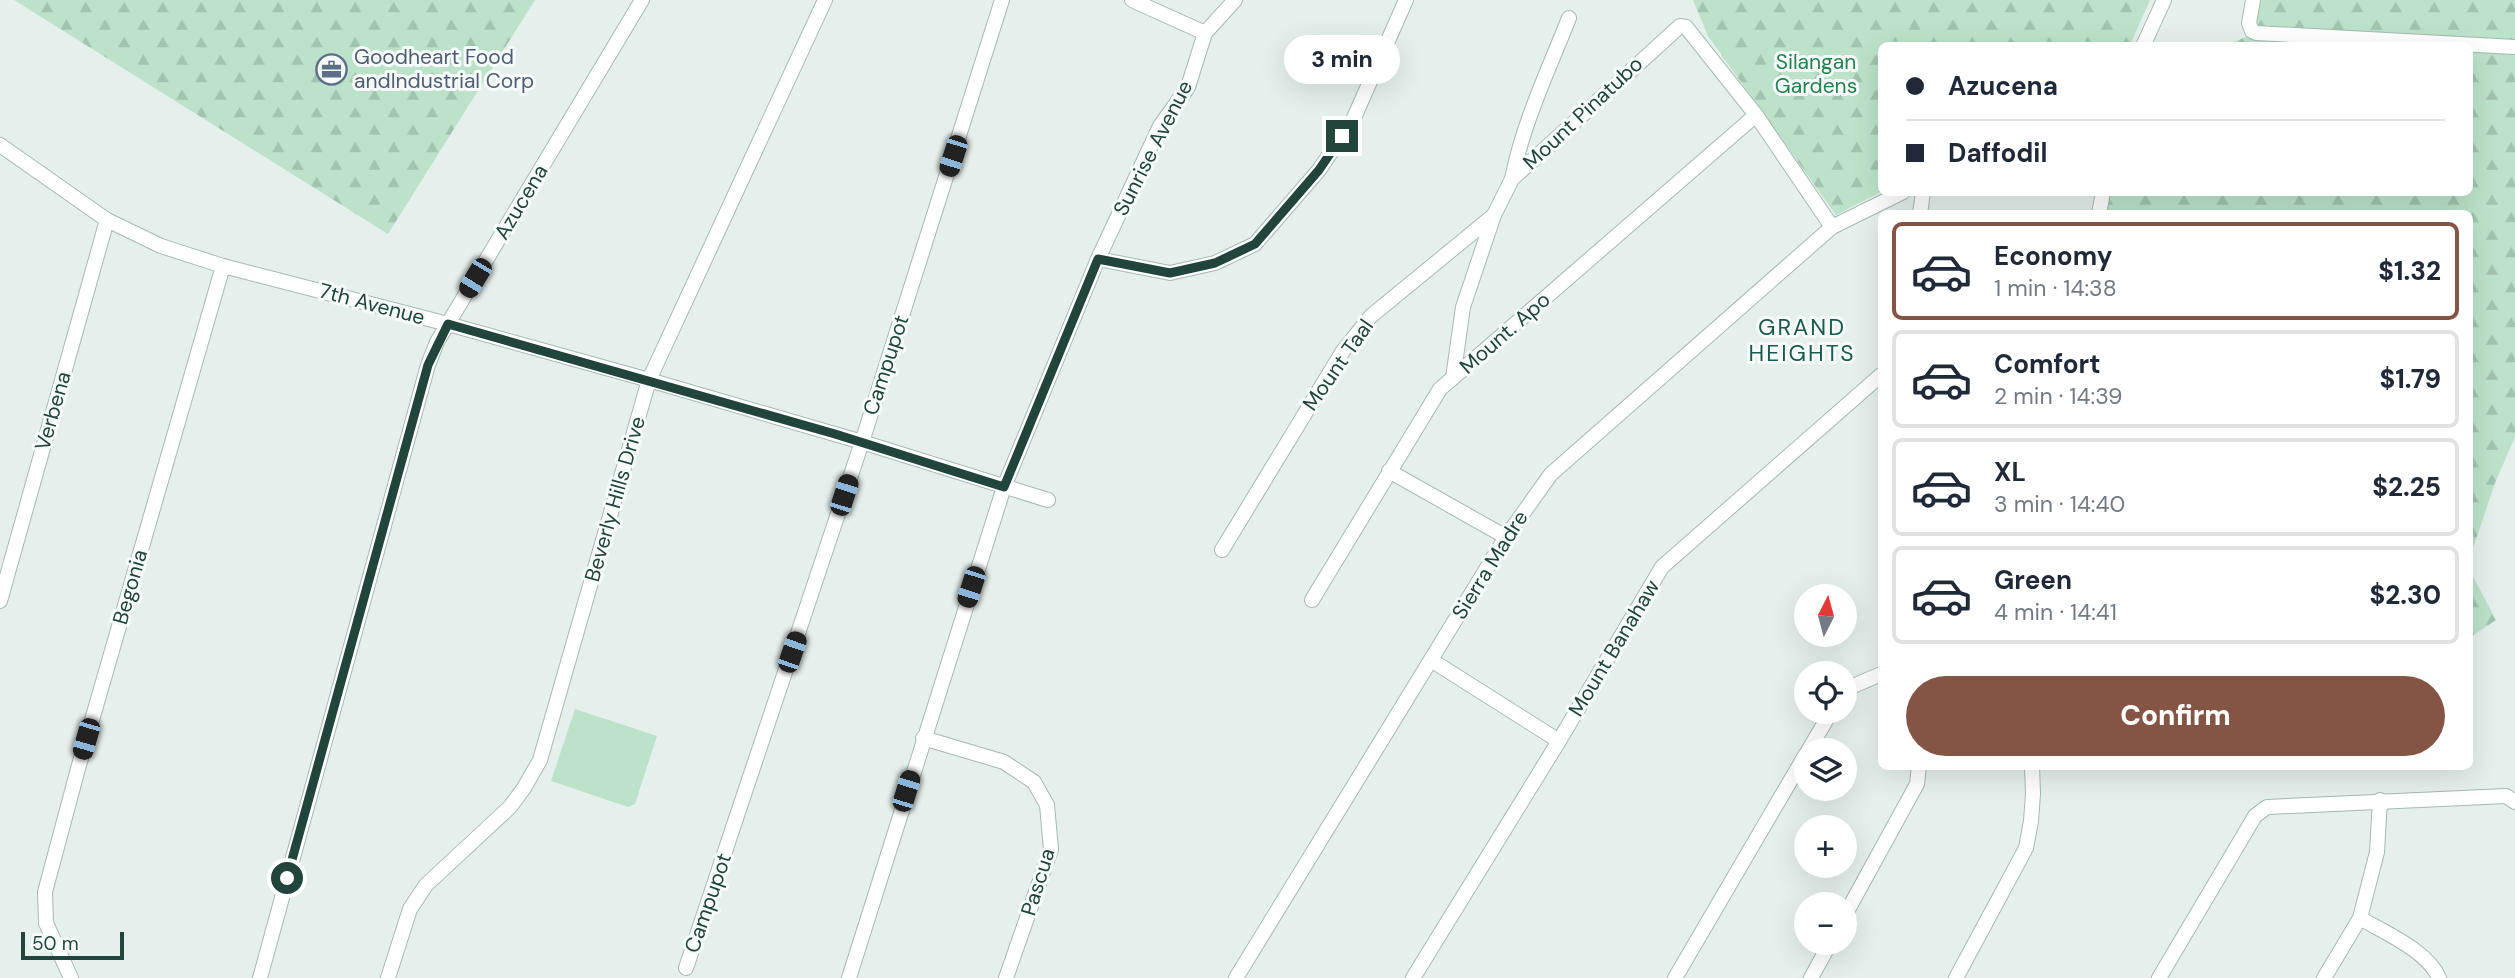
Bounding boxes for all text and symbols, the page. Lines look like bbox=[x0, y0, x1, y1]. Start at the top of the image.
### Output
callout: 3 min bbox=[1284, 34, 1400, 83]
place label: Goodheart Food andIndustrial Corp bbox=[354, 43, 534, 95]
text: 3 min bbox=[1311, 44, 1373, 74]
park label: Silangan Gardens bbox=[1775, 48, 1857, 100]
street label: Mount Pinatubo bbox=[1517, 50, 1649, 176]
office icon: Goodheart Food andIndustrial Corp bbox=[314, 52, 348, 86]
text: Azucena bbox=[1948, 69, 2058, 103]
street label: Sunrise Avenue bbox=[1107, 75, 1199, 221]
route end bbox=[1326, 120, 1358, 152]
car bbox=[937, 133, 970, 179]
text: Daffodil bbox=[1948, 136, 2047, 170]
street label: Azucena bbox=[488, 159, 554, 245]
text: Economy bbox=[1994, 239, 2112, 273]
icon: car bbox=[1910, 240, 1973, 303]
text: $1.32 bbox=[2378, 254, 2441, 288]
car bbox=[456, 255, 495, 301]
text: 1 min · 14:38 bbox=[1994, 273, 2117, 303]
street label: 7th Avenue bbox=[316, 276, 428, 332]
street label: Mount. Apo bbox=[1454, 286, 1556, 380]
street label: Campupot bbox=[857, 311, 915, 419]
district label: GRAND HEIGHTS bbox=[1749, 312, 1856, 368]
street label: Mount Taal bbox=[1296, 314, 1380, 416]
text: Comfort bbox=[1994, 347, 2100, 381]
icon: car bbox=[1910, 348, 1973, 411]
text: $1.79 bbox=[2379, 362, 2441, 396]
street label: Verbena bbox=[28, 368, 78, 454]
text: 2 min · 14:39 bbox=[1994, 381, 2123, 411]
street label: Beverly Hills Drive bbox=[578, 413, 652, 585]
text: XL bbox=[1994, 455, 2026, 489]
icon: car bbox=[1910, 456, 1973, 519]
text: $2.25 bbox=[2372, 470, 2441, 504]
car bbox=[828, 472, 861, 518]
text: 3 min · 14:40 bbox=[1994, 489, 2125, 519]
street label: Sierra Madre bbox=[1445, 505, 1535, 625]
street label: Begonia bbox=[106, 546, 154, 628]
text: Green bbox=[1994, 563, 2072, 597]
car bbox=[955, 564, 988, 610]
icon: car bbox=[1910, 564, 1973, 627]
street label: Mount Banahaw bbox=[1562, 574, 1666, 722]
text: $2.30 bbox=[2369, 578, 2441, 612]
north arrow bbox=[1794, 584, 1857, 648]
map controls bbox=[1794, 584, 1857, 955]
text: 4 min · 14:41 bbox=[1994, 597, 2117, 627]
car bbox=[776, 629, 809, 675]
button: locate bbox=[1794, 661, 1857, 724]
button: Confirm bbox=[1906, 676, 2445, 756]
car bbox=[71, 716, 102, 762]
button: layers bbox=[1794, 738, 1857, 801]
car bbox=[890, 768, 923, 814]
button: + bbox=[1794, 815, 1857, 878]
street label: Pascua bbox=[1015, 845, 1061, 919]
street label: Campupot bbox=[678, 849, 738, 957]
route start bbox=[271, 862, 303, 894]
button: − bbox=[1794, 892, 1857, 955]
scale bar bbox=[21, 929, 124, 961]
text: 50 m bbox=[32, 931, 79, 956]

